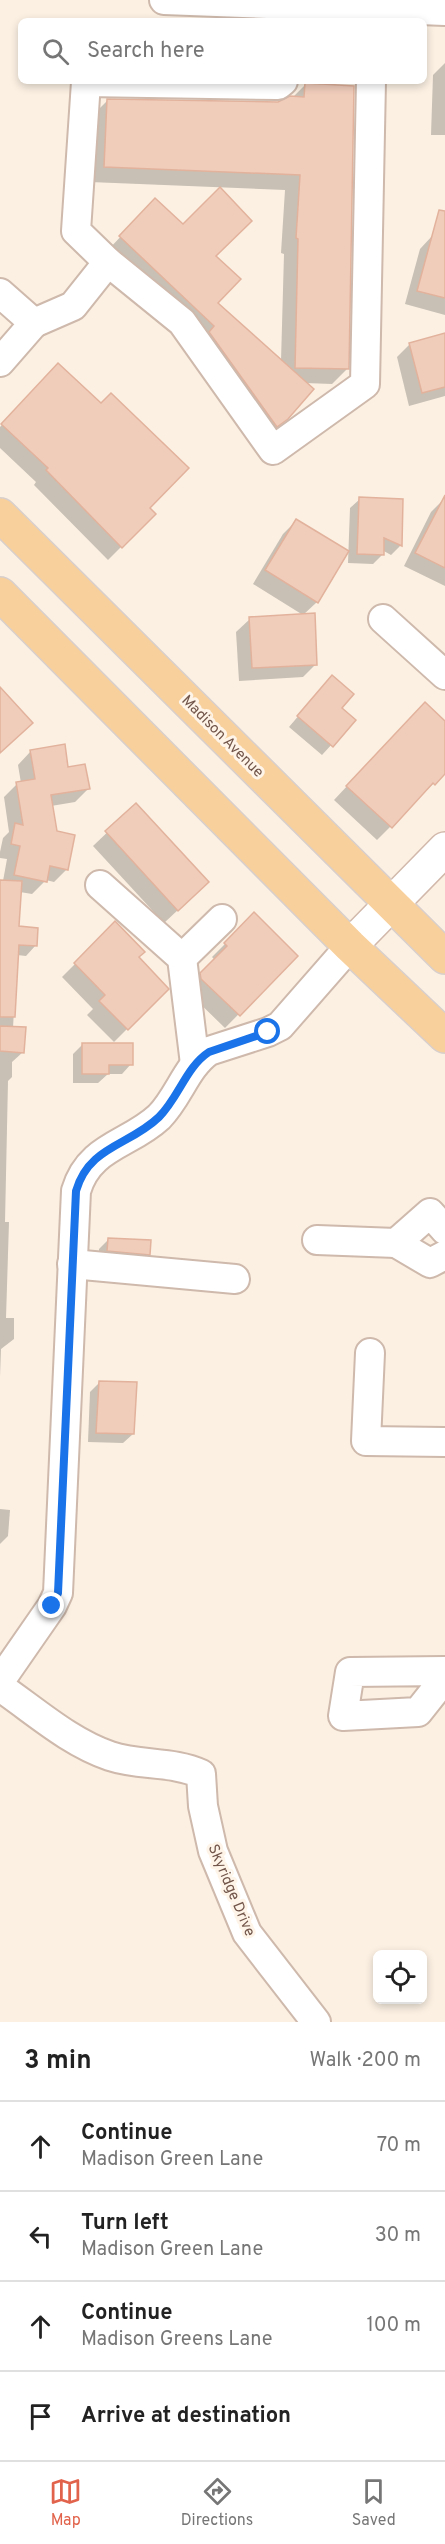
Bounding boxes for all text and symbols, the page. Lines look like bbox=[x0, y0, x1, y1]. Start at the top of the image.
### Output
search box bbox=[18, 18, 427, 84]
icon: search bbox=[39, 35, 72, 68]
text: Search here bbox=[87, 38, 205, 65]
street label: Madison Avenue bbox=[177, 692, 267, 782]
route start bbox=[254, 1018, 280, 1044]
route end bbox=[38, 1592, 64, 1618]
street label: Skyridge Drive bbox=[203, 1842, 259, 1940]
map controls bbox=[373, 1950, 427, 2004]
button: locate bbox=[373, 1950, 427, 2004]
text: 3 min bbox=[24, 2045, 92, 2078]
text: Walk · 200 m bbox=[310, 2048, 421, 2074]
text: Continue bbox=[81, 2120, 172, 2147]
icon: ahead bbox=[24, 2130, 57, 2163]
text: 70 m bbox=[377, 2133, 421, 2159]
text: Madison Green Lane bbox=[81, 2147, 263, 2173]
text: Turn left bbox=[81, 2210, 169, 2237]
icon: left bbox=[24, 2220, 57, 2253]
text: 30 m bbox=[375, 2223, 421, 2249]
text: Madison Green Lane bbox=[81, 2237, 263, 2263]
text: Continue bbox=[81, 2300, 172, 2327]
icon: ahead bbox=[24, 2310, 57, 2343]
text: 100 m bbox=[366, 2313, 421, 2339]
text: Madison Greens Lane bbox=[81, 2327, 273, 2353]
icon: arrive bbox=[24, 2400, 57, 2433]
text: Arrive at destination bbox=[81, 2403, 291, 2430]
tab: Map bbox=[49, 2475, 82, 2531]
tab: Directions bbox=[181, 2475, 253, 2531]
tab: Saved bbox=[352, 2475, 396, 2531]

